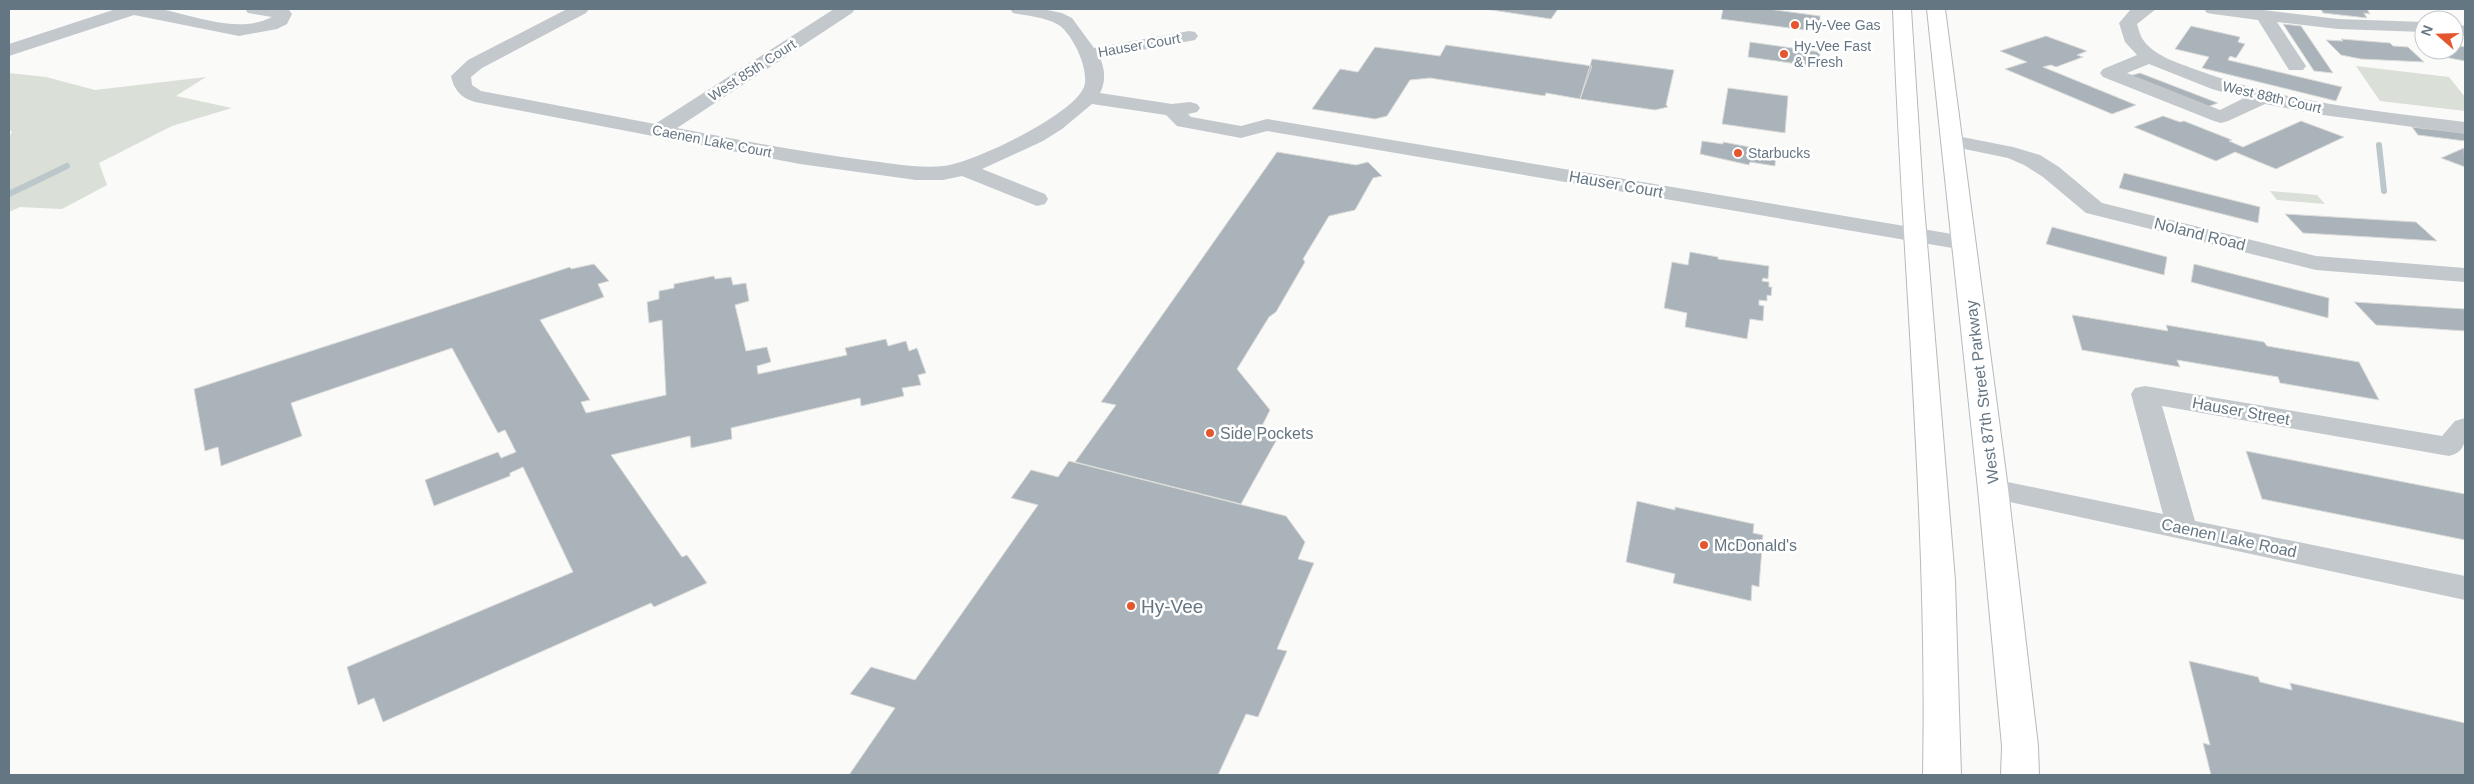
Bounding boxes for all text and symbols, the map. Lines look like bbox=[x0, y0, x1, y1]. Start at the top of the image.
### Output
north arrow bbox=[2414, 10, 2464, 60]
place label: Hy-Vee Gas bbox=[1805, 17, 1880, 33]
marker: Hy-Vee Gas bbox=[1789, 19, 1801, 31]
text: N bbox=[2418, 23, 2436, 38]
street label: Hauser Court bbox=[1097, 30, 1181, 60]
street label: West 85th Court bbox=[705, 36, 799, 104]
place label: Hy-Vee Fast & Fresh bbox=[1794, 38, 1871, 70]
marker: Hy-Vee Fast & Fresh bbox=[1778, 48, 1790, 60]
street label: West 88th Court bbox=[2221, 78, 2323, 116]
street label: Caenen Lake Court bbox=[651, 122, 773, 160]
place label: Starbucks bbox=[1748, 145, 1810, 161]
marker: Starbucks bbox=[1732, 147, 1744, 159]
street label: Hauser Court bbox=[1568, 167, 1665, 201]
street label: Noland Road bbox=[2153, 214, 2247, 254]
street label: West 87th Street Parkway bbox=[1962, 299, 2002, 485]
street label: Hauser Street bbox=[2191, 394, 2292, 428]
place label: Side Pockets bbox=[1220, 425, 1313, 442]
marker: Side Pockets bbox=[1204, 427, 1216, 439]
street label: Caenen Lake Road bbox=[2160, 515, 2298, 561]
place label: McDonald's bbox=[1714, 537, 1797, 554]
marker: McDonald's bbox=[1698, 539, 1710, 551]
place label: Hy-Vee bbox=[1141, 596, 1203, 617]
marker: Hy-Vee bbox=[1125, 600, 1137, 612]

